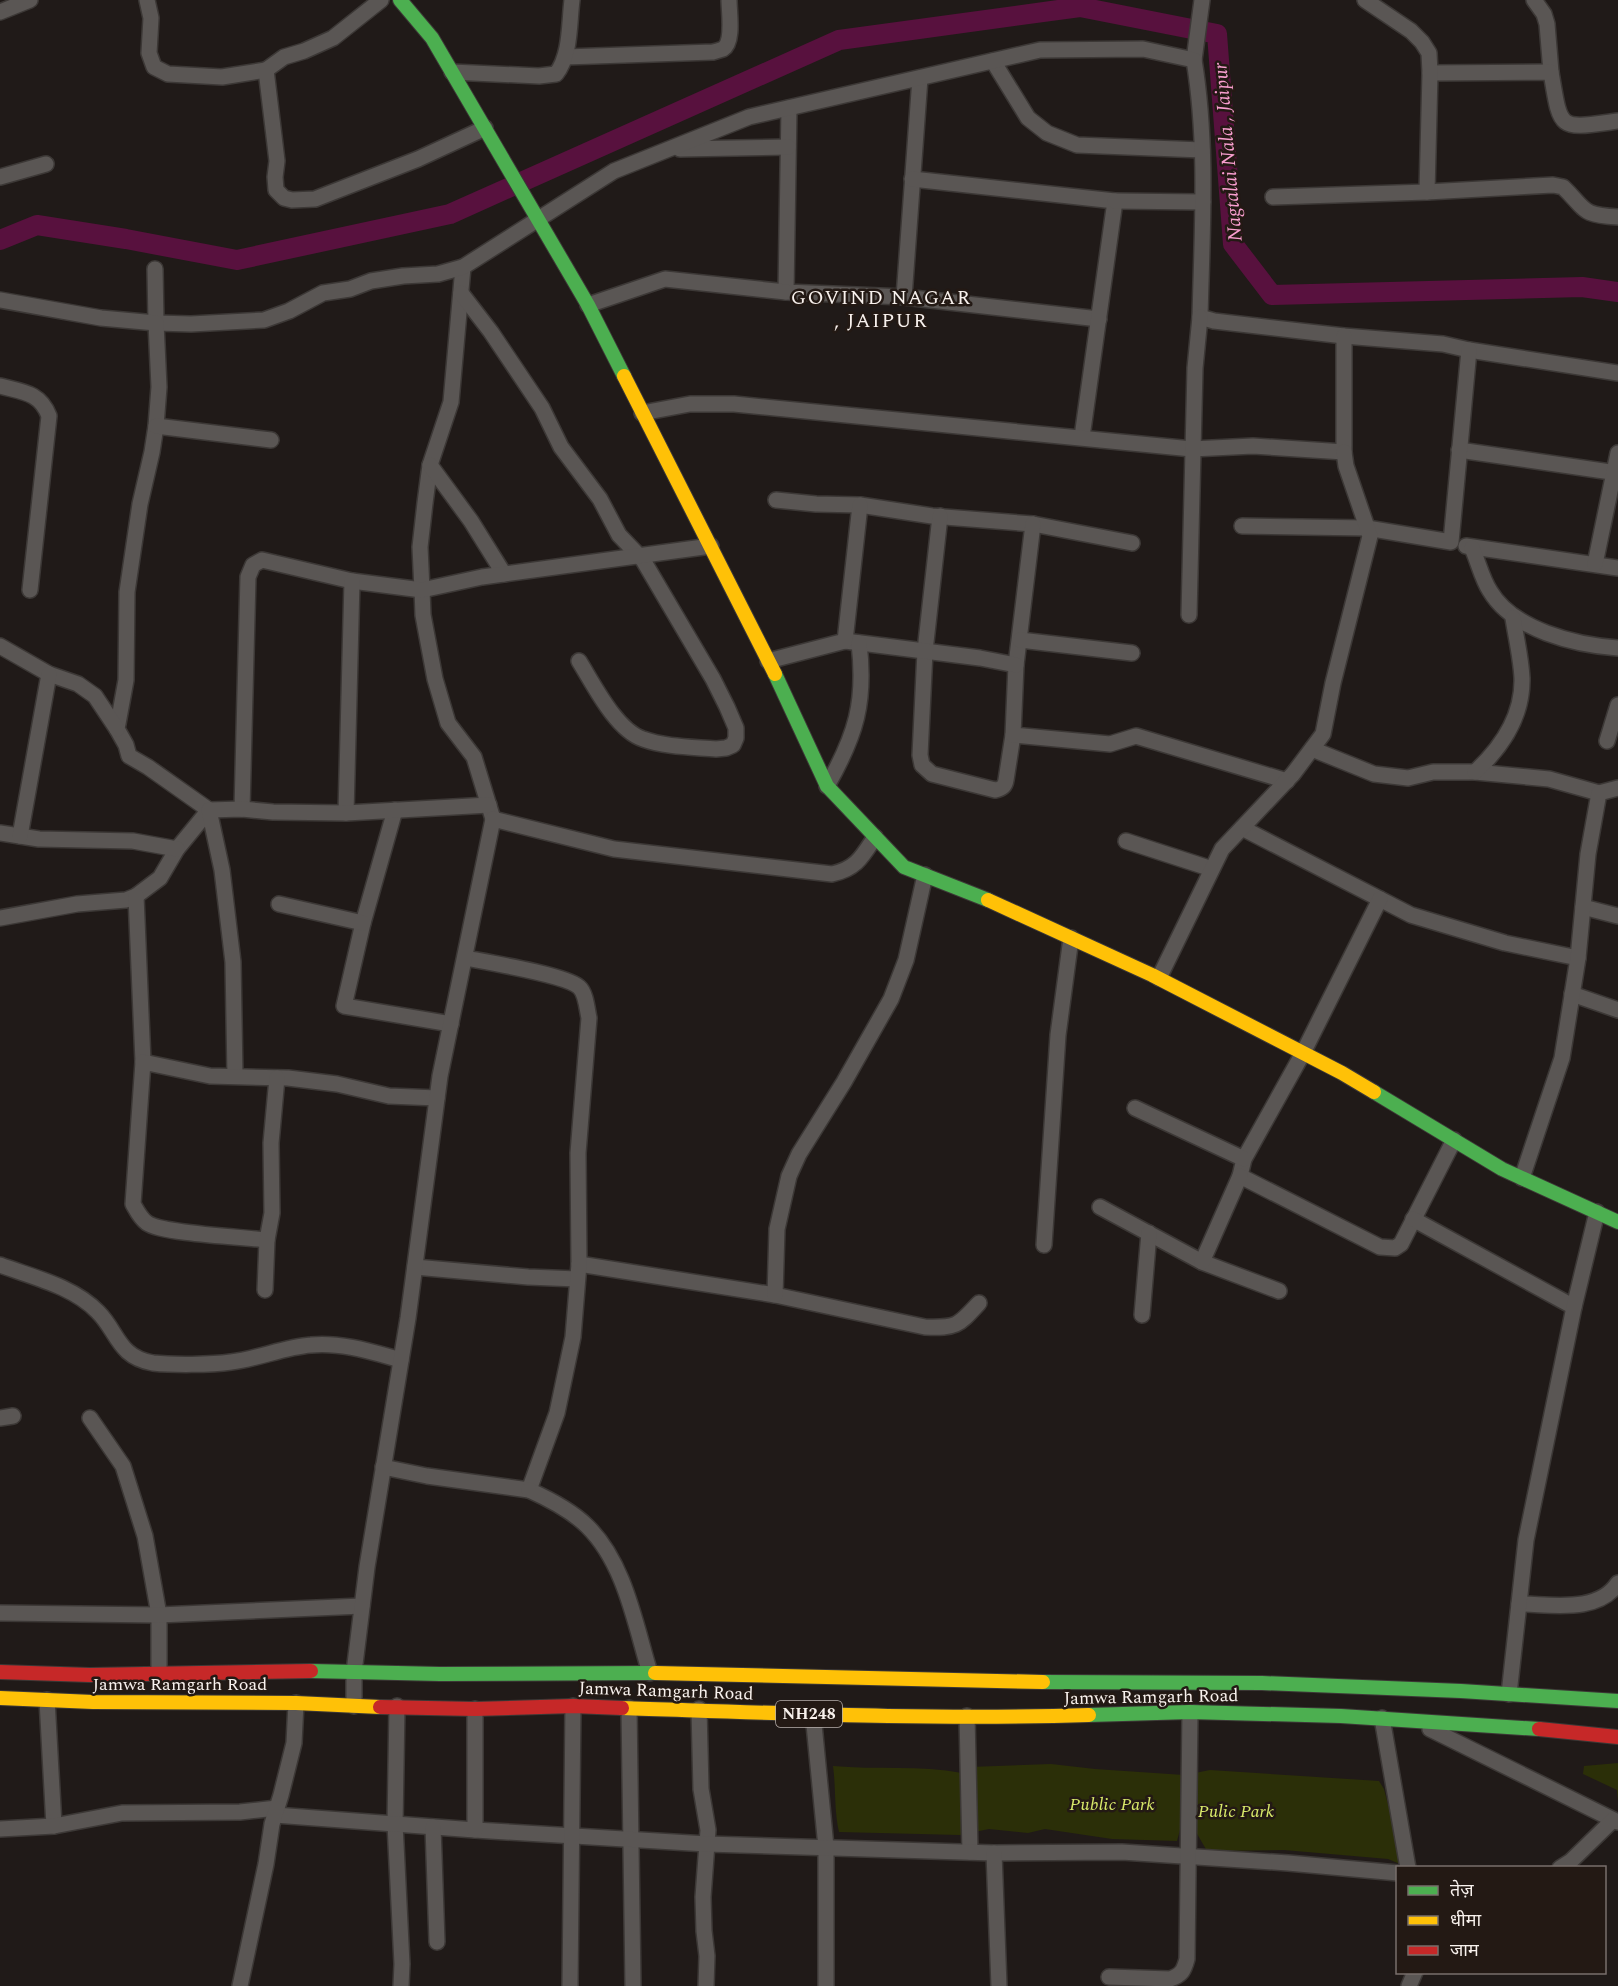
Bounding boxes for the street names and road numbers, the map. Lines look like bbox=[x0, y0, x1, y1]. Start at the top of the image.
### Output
street label: Jamwa Ramgarh Road bbox=[93, 1671, 267, 1698]
street label: Jamwa Ramgarh Road bbox=[578, 1674, 754, 1708]
street label: Jamwa Ramgarh Road bbox=[1063, 1682, 1239, 1712]
road number: NH248 bbox=[776, 1701, 842, 1727]

